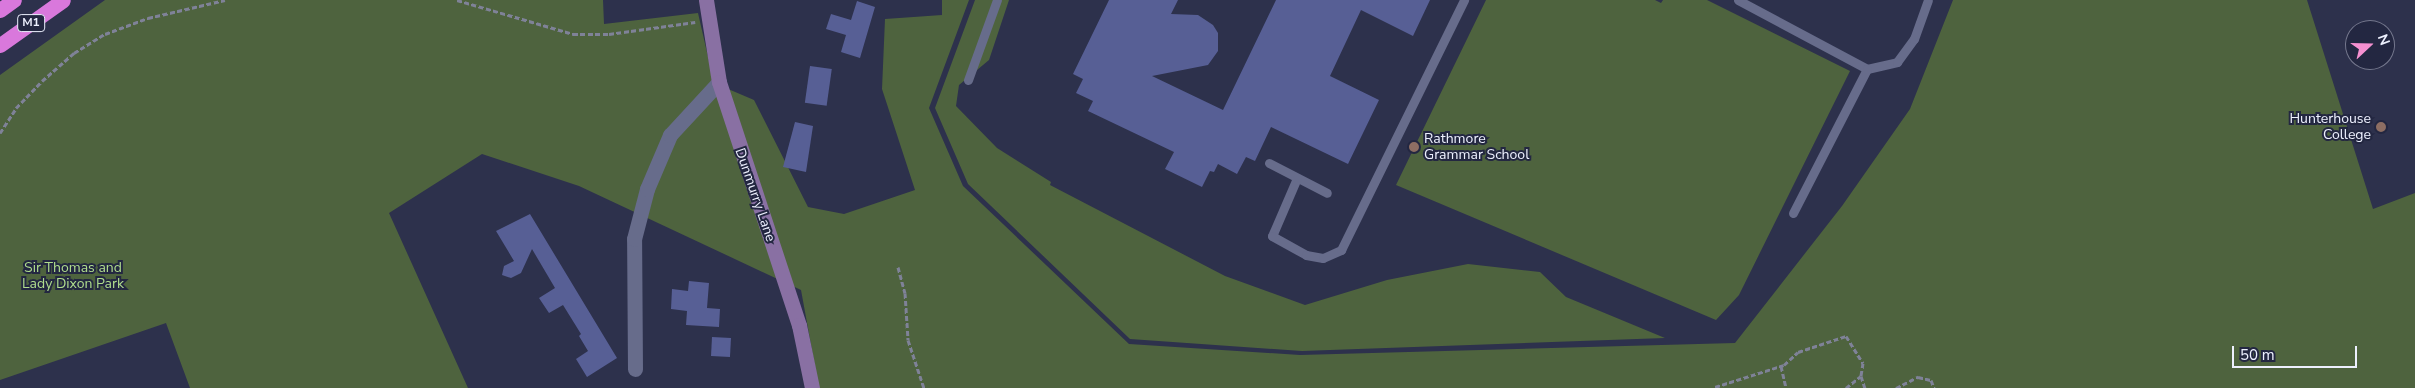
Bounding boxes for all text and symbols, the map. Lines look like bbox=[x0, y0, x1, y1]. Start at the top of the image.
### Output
road number: M1 bbox=[16, 13, 46, 32]
north arrow bbox=[2345, 20, 2395, 70]
text: N bbox=[2373, 31, 2394, 48]
place label: Hunterhouse College bbox=[2289, 111, 2371, 144]
marker: Hunterhouse College bbox=[2375, 121, 2387, 133]
place label: Rathmore Grammar School bbox=[1424, 131, 1529, 164]
marker: Rathmore Grammar School bbox=[1408, 141, 1420, 153]
street label: Dunmurry Lane bbox=[731, 146, 779, 244]
park label: Sir Thomas and Lady Dixon Park bbox=[22, 260, 124, 292]
scale bar bbox=[2235, 336, 2360, 368]
text: 50 m bbox=[2240, 345, 2275, 365]

